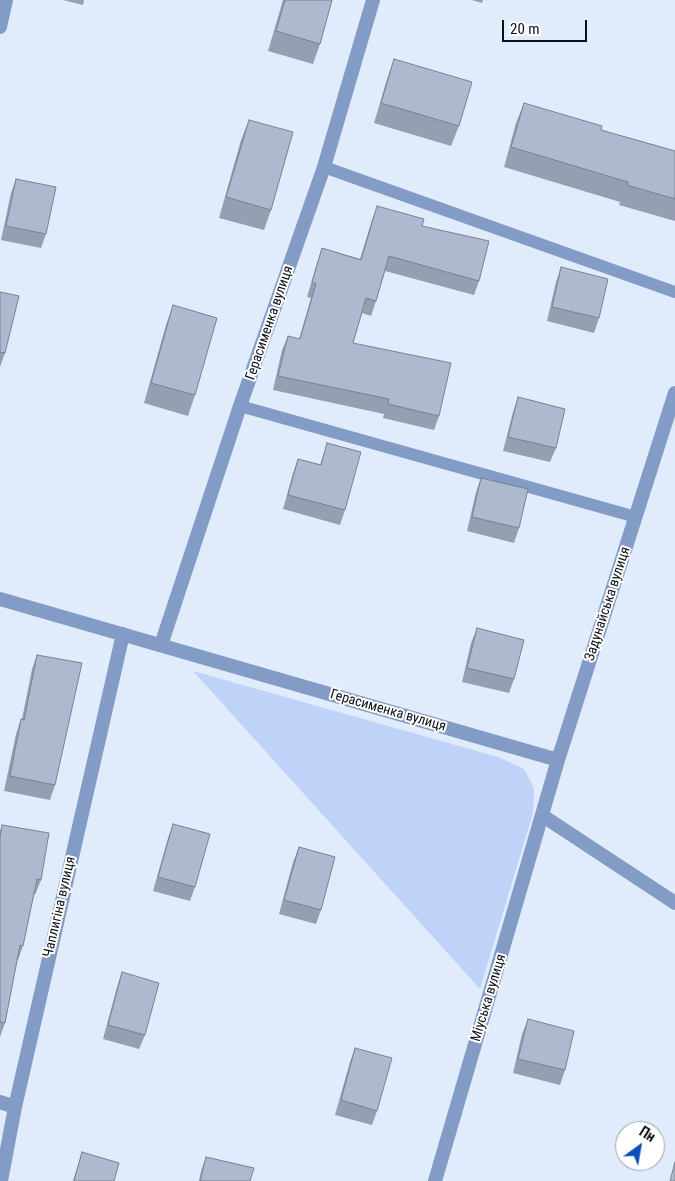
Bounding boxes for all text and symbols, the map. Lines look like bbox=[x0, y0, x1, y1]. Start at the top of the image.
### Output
scale bar bbox=[505, 10, 590, 42]
text: 20 m bbox=[510, 20, 540, 38]
street label: Герасименка вулиця bbox=[243, 264, 297, 382]
street label: Задунайська вулиця bbox=[582, 545, 634, 663]
street label: Герасименка вулиця bbox=[328, 686, 448, 736]
street label: Чаплигіна вулиця bbox=[40, 855, 80, 959]
street label: Міуська вулиця bbox=[468, 952, 510, 1044]
north arrow bbox=[615, 1121, 665, 1171]
text: Пн bbox=[637, 1123, 658, 1145]

